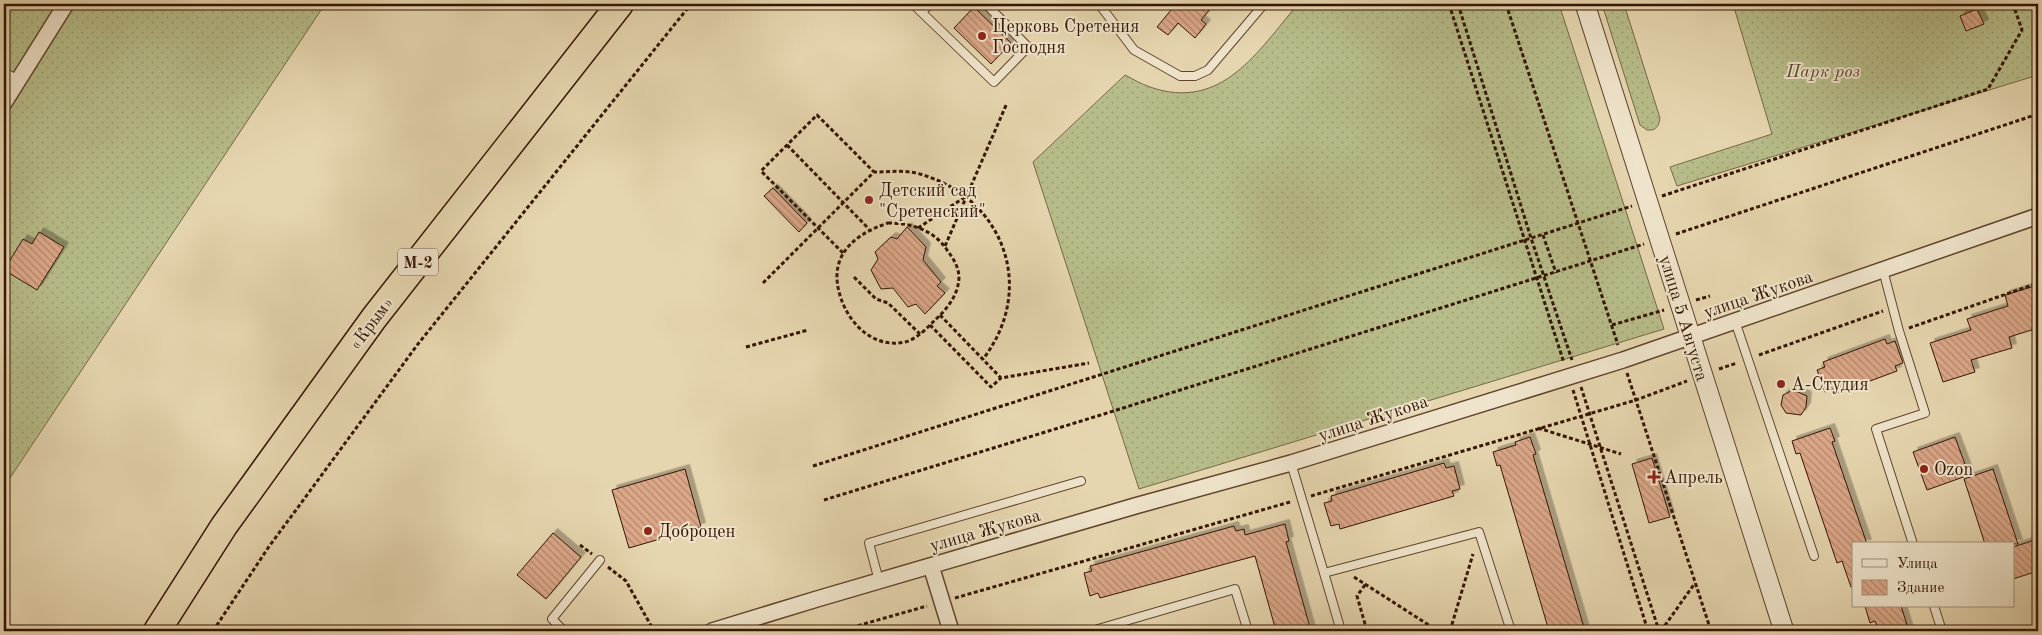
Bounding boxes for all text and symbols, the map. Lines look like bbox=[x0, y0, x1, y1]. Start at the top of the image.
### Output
place label: Церковь Сретения Господня bbox=[992, 18, 1139, 57]
marker: Церковь Сретения Господня bbox=[976, 30, 988, 42]
park label: Парк роз bbox=[1785, 63, 1860, 81]
place label: Детский сад "Сретенский" bbox=[879, 182, 986, 221]
marker: Детский сад "Сретенский" bbox=[863, 194, 875, 206]
road number: М-2 bbox=[398, 248, 438, 276]
street label: улица 5 Августа bbox=[1655, 253, 1711, 384]
street label: улица Жукова bbox=[1701, 268, 1815, 322]
street label: «Крым» bbox=[346, 294, 397, 353]
place label: А-Студия bbox=[1791, 376, 1869, 394]
marker: А-Студия bbox=[1775, 378, 1787, 390]
street label: улица Жукова bbox=[1316, 393, 1431, 445]
place label: Ozon bbox=[1934, 461, 1973, 479]
marker: Ozon bbox=[1918, 463, 1930, 475]
place label: Апрель bbox=[1664, 469, 1723, 487]
marker: Апрель bbox=[1648, 471, 1660, 483]
street label: улица Жукова bbox=[928, 507, 1043, 555]
place label: Доброцен bbox=[658, 523, 736, 541]
marker: Доброцен bbox=[642, 525, 654, 537]
legend bbox=[1852, 542, 2014, 608]
text: Улица bbox=[1897, 557, 1938, 572]
text: Здание bbox=[1897, 581, 1944, 596]

